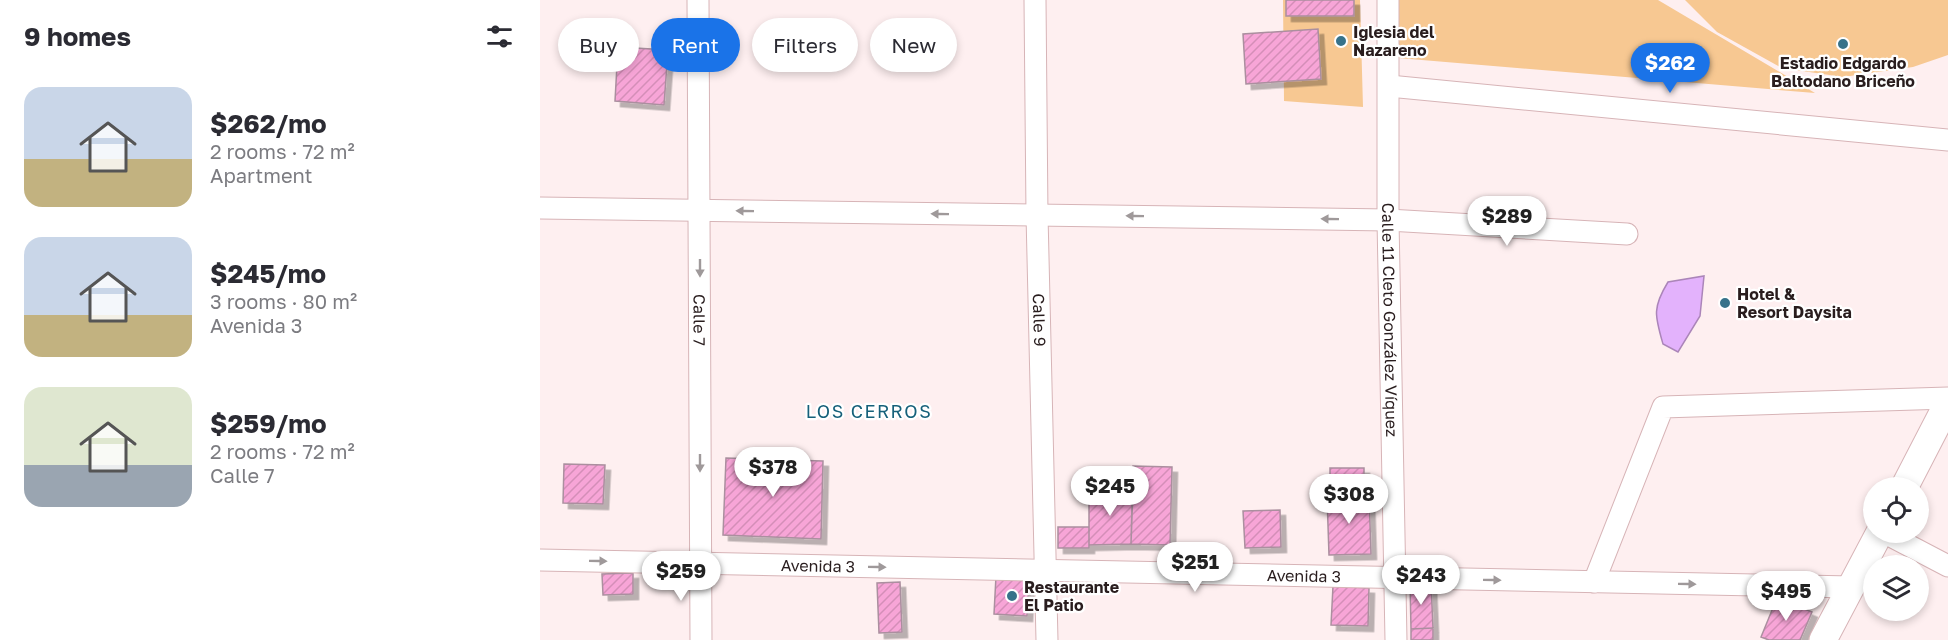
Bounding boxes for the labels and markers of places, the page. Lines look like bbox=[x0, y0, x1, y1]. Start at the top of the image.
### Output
place label: Iglesia del Nazareno bbox=[1353, 22, 1435, 60]
marker: Iglesia del Nazareno bbox=[1334, 34, 1348, 48]
marker: Estadio Edgardo Baltodano Briceño bbox=[1836, 37, 1850, 51]
pin: $262 bbox=[1634, 43, 1706, 94]
place label: Estadio Edgardo Baltodano Briceño bbox=[1771, 53, 1915, 91]
pin: $289 bbox=[1471, 196, 1543, 247]
place label: Hotel & Resort Daysita bbox=[1737, 284, 1852, 322]
marker: Hotel & Resort Daysita bbox=[1718, 296, 1732, 310]
pin: $378 bbox=[737, 447, 809, 498]
pin: $245 bbox=[1074, 466, 1146, 517]
pin: $308 bbox=[1313, 474, 1385, 525]
pin: $251 bbox=[1159, 542, 1231, 593]
pin: $259 bbox=[645, 551, 717, 602]
pin: $243 bbox=[1385, 555, 1457, 606]
pin: $495 bbox=[1750, 571, 1822, 622]
place label: Restaurante El Patio bbox=[1024, 577, 1119, 615]
marker: Restaurante El Patio bbox=[1005, 589, 1019, 603]

